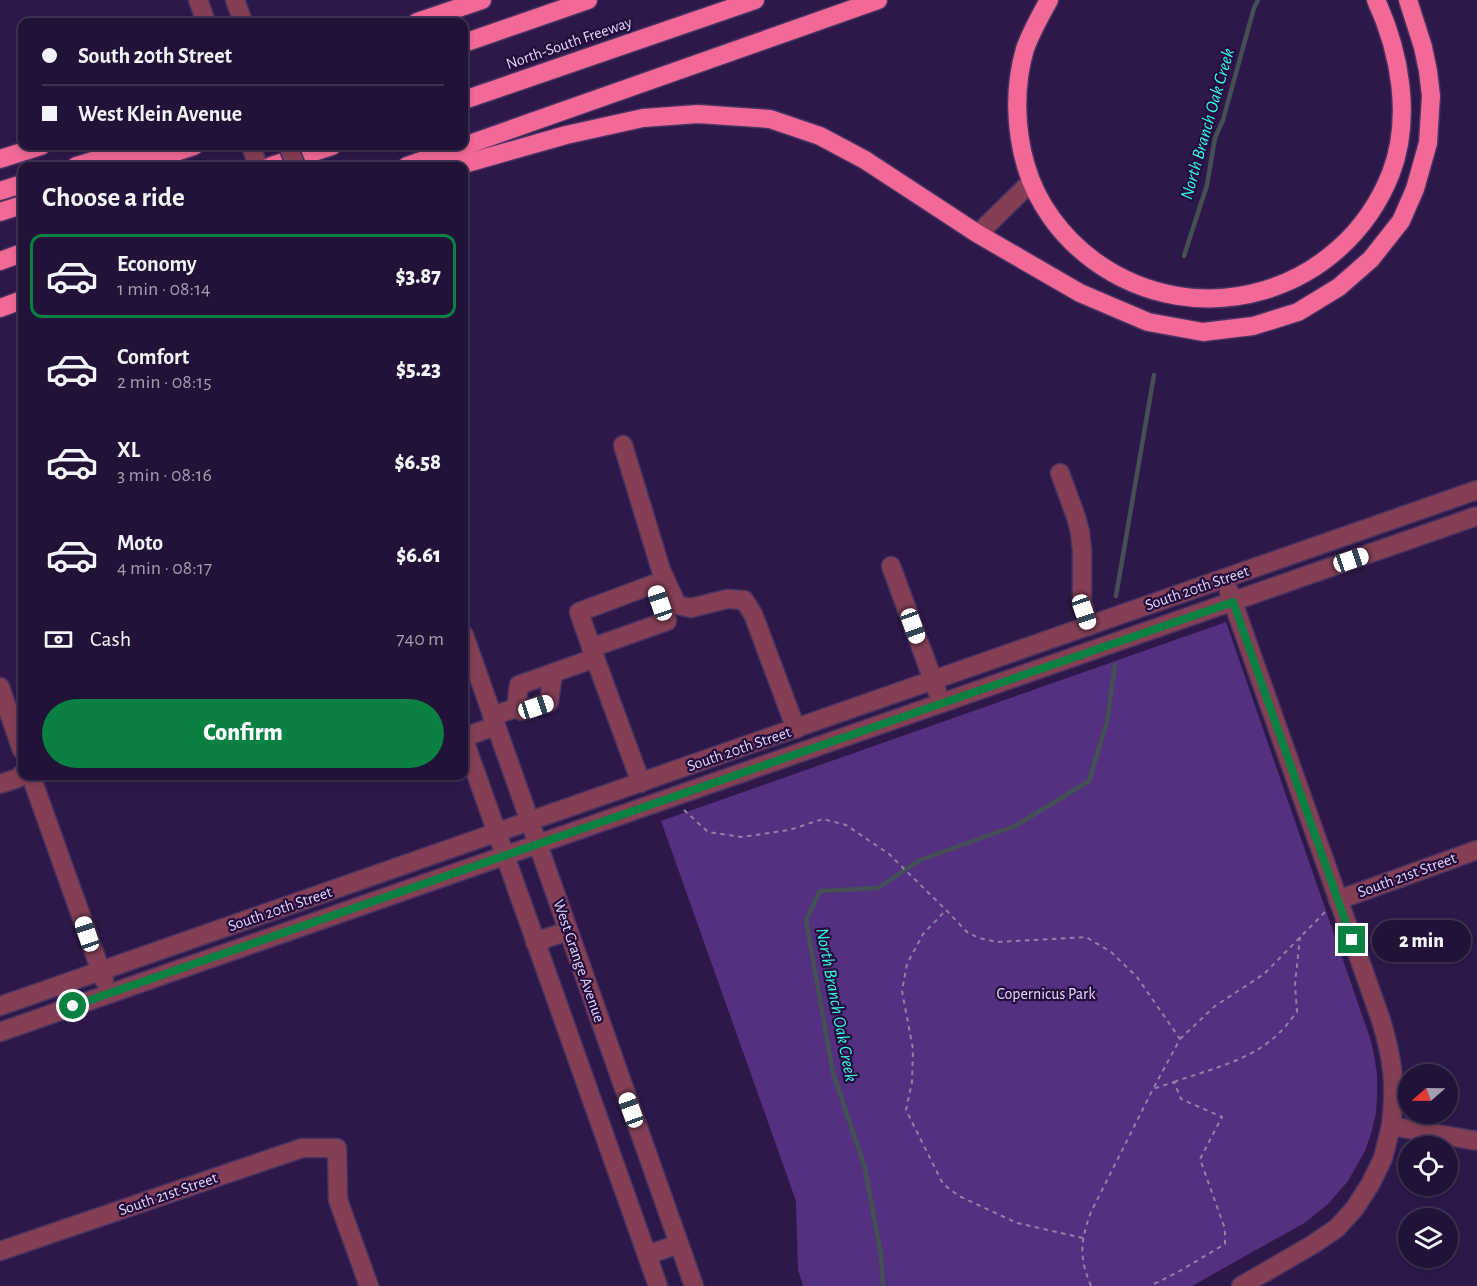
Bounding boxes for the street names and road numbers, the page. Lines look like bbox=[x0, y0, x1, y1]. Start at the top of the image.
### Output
street label: North-South Freeway bbox=[504, 14, 634, 73]
street label: South 20th Street bbox=[1143, 563, 1251, 613]
street label: South 20th Street bbox=[685, 724, 793, 774]
street label: South 21st Street bbox=[1356, 850, 1458, 900]
street label: South 20th Street bbox=[226, 884, 334, 934]
street label: West Grange Avenue bbox=[550, 897, 608, 1025]
street label: South 21st Street bbox=[116, 1170, 220, 1218]

